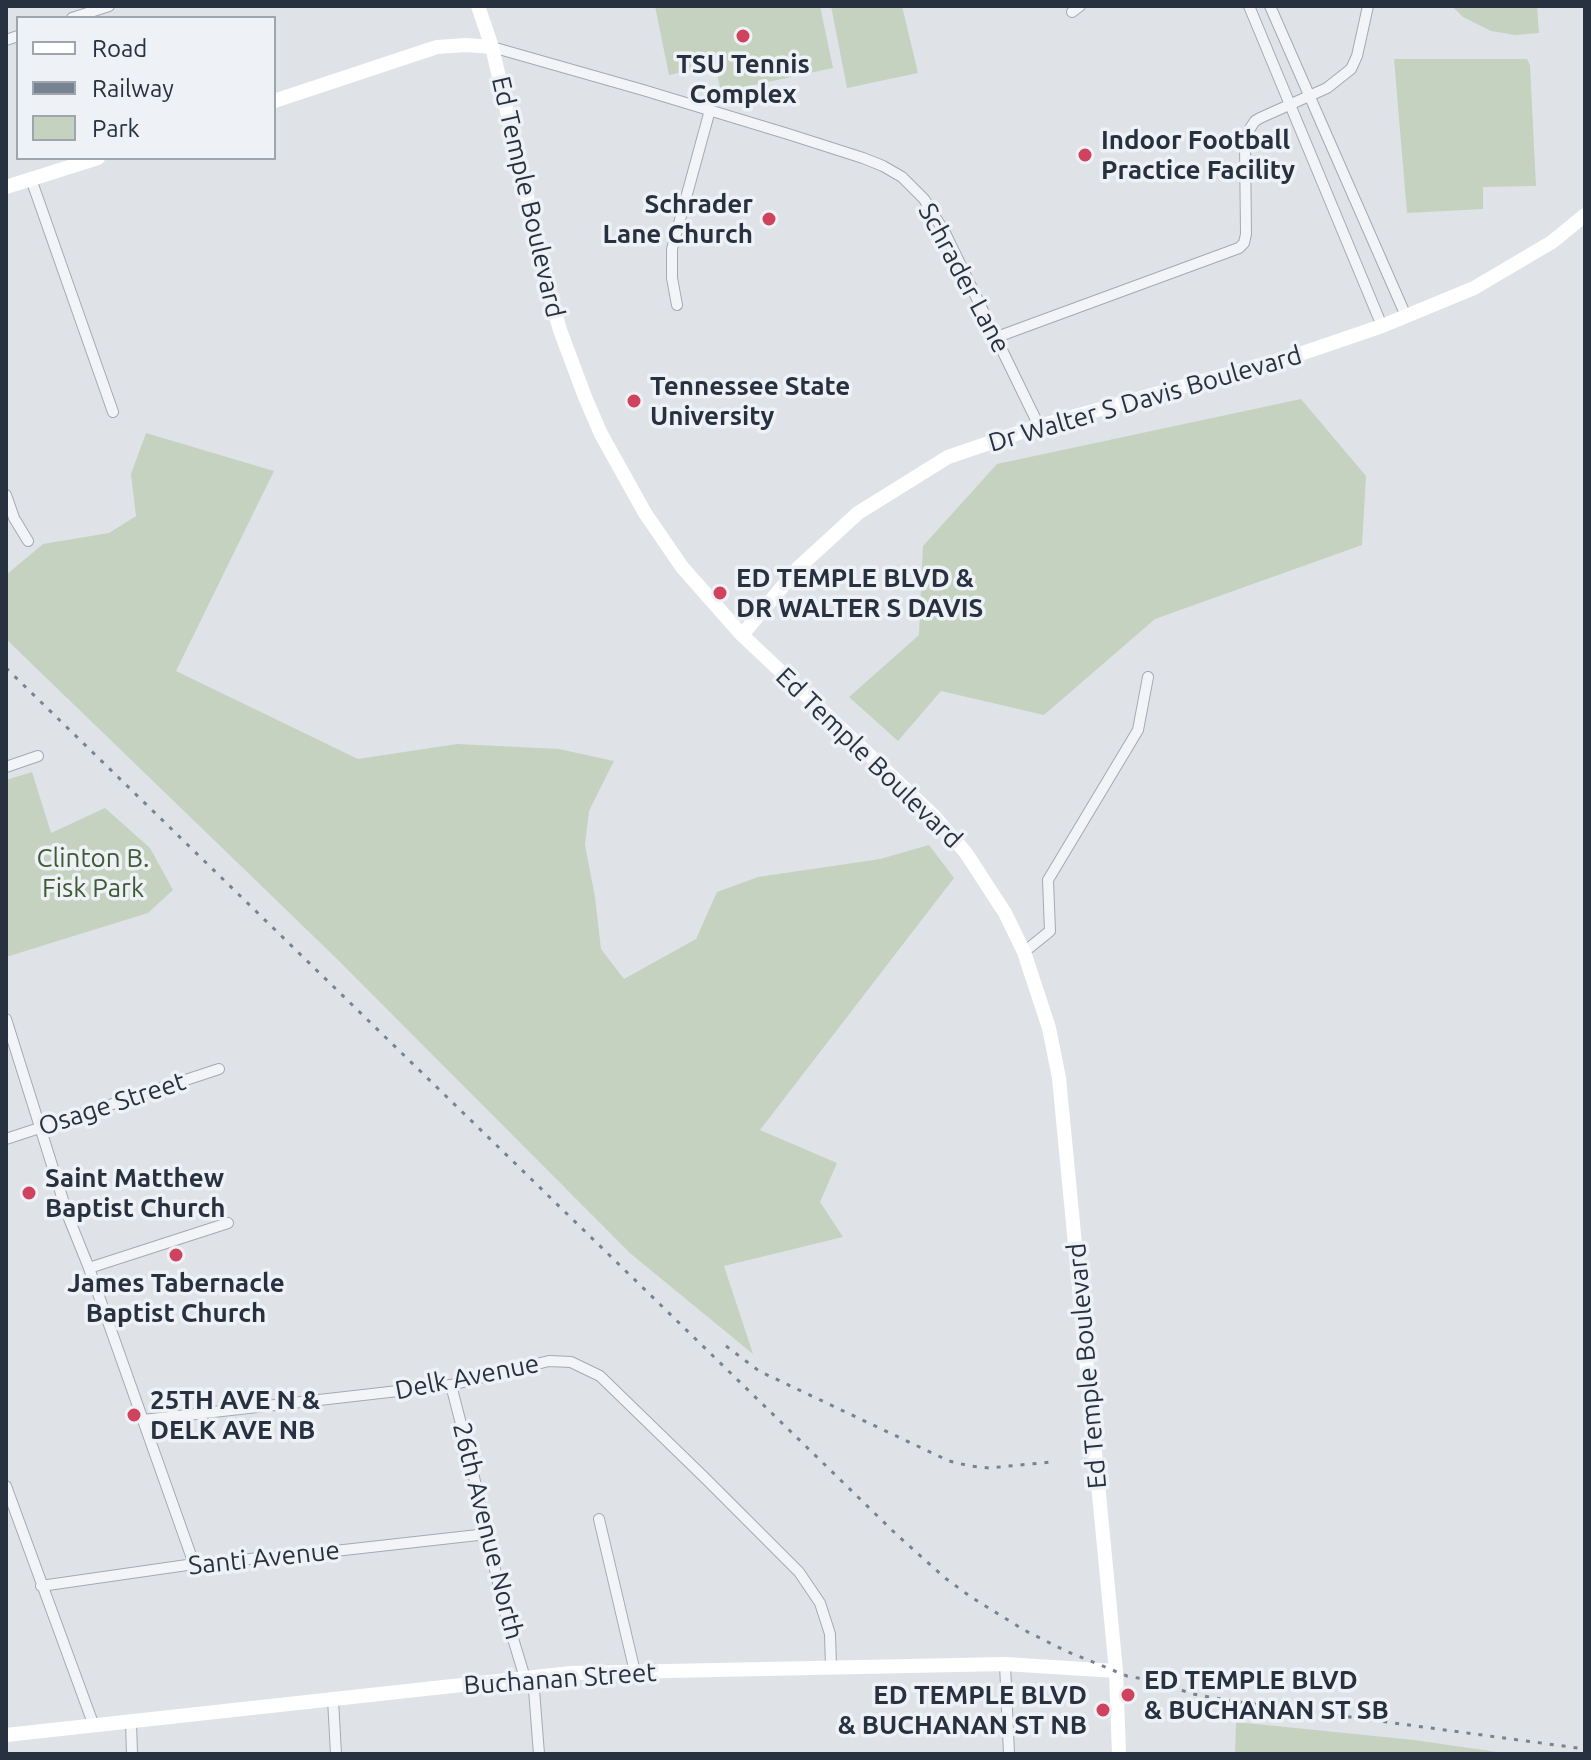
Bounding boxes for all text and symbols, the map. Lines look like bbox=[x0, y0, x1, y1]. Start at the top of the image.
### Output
legend bbox=[16, 16, 276, 160]
marker: TSU Tennis Complex bbox=[734, 27, 752, 45]
text: Road bbox=[92, 35, 147, 62]
place label: TSU Tennis Complex bbox=[676, 48, 810, 110]
street label: Ed Temple Boulevard bbox=[485, 73, 571, 321]
text: Railway bbox=[92, 75, 174, 102]
text: Park bbox=[92, 115, 140, 142]
place label: Indoor Football Practice Facility bbox=[1101, 124, 1295, 186]
marker: Indoor Football Practice Facility bbox=[1076, 146, 1094, 164]
place label: Schrader Lane Church bbox=[602, 188, 753, 250]
street label: Schrader Lane bbox=[912, 198, 1016, 358]
marker: Schrader Lane Church bbox=[760, 210, 778, 228]
street label: Dr Walter S Davis Boulevard bbox=[985, 339, 1305, 459]
place label: Tennessee State University bbox=[650, 370, 850, 432]
marker: Tennessee State University bbox=[625, 392, 643, 410]
place label: ED TEMPLE BLVD & DR WALTER S DAVIS bbox=[736, 562, 983, 624]
marker: ED TEMPLE BLVD & DR WALTER S DAVIS bbox=[711, 584, 729, 602]
street label: Ed Temple Boulevard bbox=[769, 661, 969, 855]
park label: Clinton B. Fisk Park bbox=[37, 842, 149, 904]
street label: Osage Street bbox=[35, 1066, 189, 1142]
place label: Saint Matthew Baptist Church bbox=[45, 1162, 225, 1224]
marker: Saint Matthew Baptist Church bbox=[20, 1184, 38, 1202]
street label: Ed Temple Boulevard bbox=[1061, 1242, 1113, 1490]
marker: James Tabernacle Baptist Church bbox=[167, 1246, 185, 1264]
place label: James Tabernacle Baptist Church bbox=[67, 1267, 285, 1328]
street label: Delk Avenue bbox=[392, 1348, 542, 1406]
place label: 25TH AVE N & DELK AVE NB bbox=[150, 1384, 320, 1446]
marker: 25TH AVE N & DELK AVE NB bbox=[125, 1406, 143, 1424]
street label: 26th Avenue North bbox=[446, 1419, 530, 1643]
street label: Santi Avenue bbox=[187, 1535, 341, 1581]
street label: Buchanan Street bbox=[463, 1657, 657, 1701]
place label: ED TEMPLE BLVD & BUCHANAN ST SB bbox=[1144, 1664, 1389, 1726]
place label: ED TEMPLE BLVD & BUCHANAN ST NB bbox=[838, 1679, 1087, 1740]
marker: ED TEMPLE BLVD & BUCHANAN ST SB bbox=[1119, 1686, 1137, 1704]
marker: ED TEMPLE BLVD & BUCHANAN ST NB bbox=[1094, 1701, 1112, 1719]

